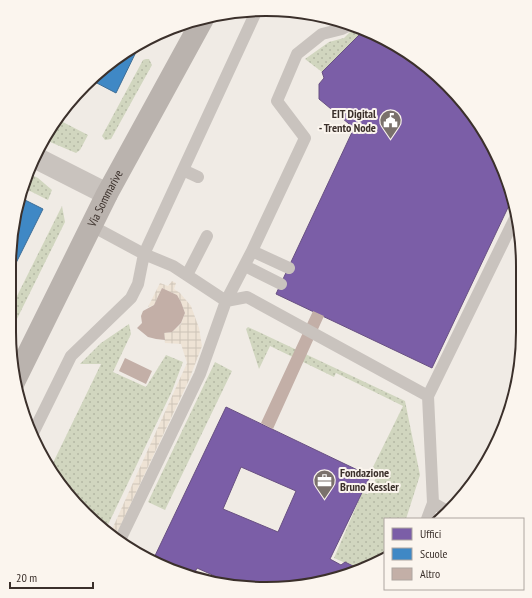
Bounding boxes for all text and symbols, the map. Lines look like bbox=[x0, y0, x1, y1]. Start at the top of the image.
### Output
place label: EIT Digital - Trento Node bbox=[319, 106, 376, 135]
public building icon: EIT Digital - Trento Node bbox=[378, 108, 404, 141]
street label: Via Sommarive bbox=[84, 167, 126, 230]
place label: Fondazione Bruno Kessler bbox=[340, 465, 399, 494]
office icon: Fondazione Bruno Kessler bbox=[312, 467, 338, 500]
legend bbox=[384, 518, 524, 590]
text: Uffici bbox=[420, 526, 441, 541]
text: Scuole bbox=[420, 546, 448, 561]
scale bar bbox=[10, 564, 93, 590]
text: Altro bbox=[420, 566, 440, 581]
text: 20 m bbox=[16, 570, 37, 585]

